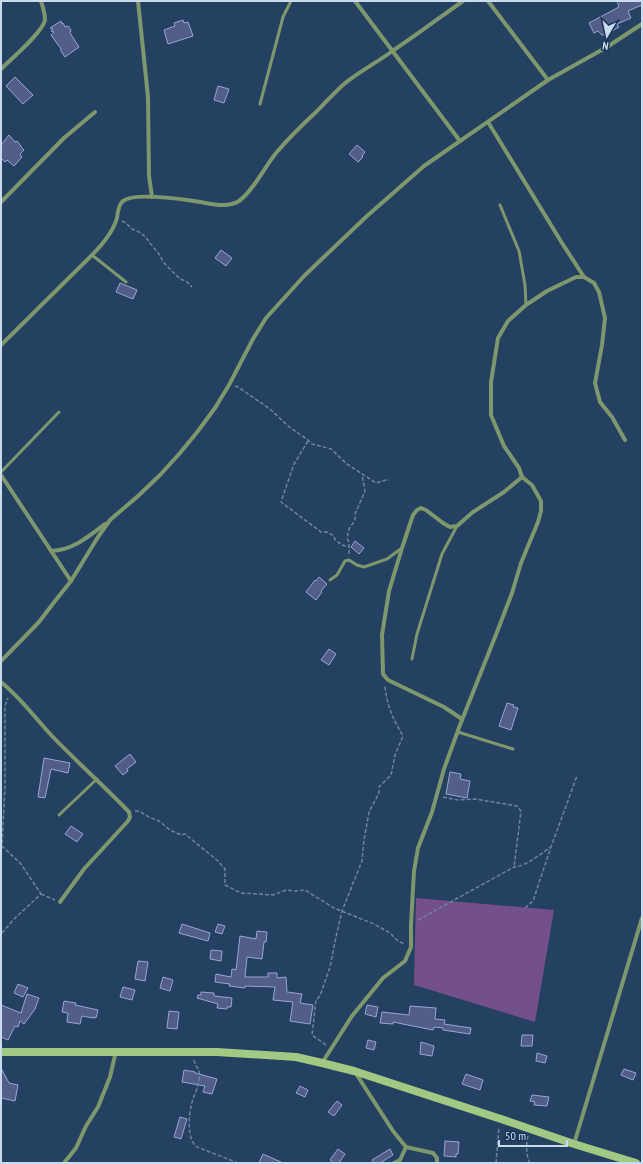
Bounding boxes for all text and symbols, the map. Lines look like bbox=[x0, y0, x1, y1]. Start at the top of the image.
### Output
north arrow bbox=[587, 16, 627, 56]
text: N bbox=[601, 38, 609, 53]
scale bar bbox=[499, 1122, 567, 1148]
text: 50 m bbox=[505, 1128, 526, 1143]

